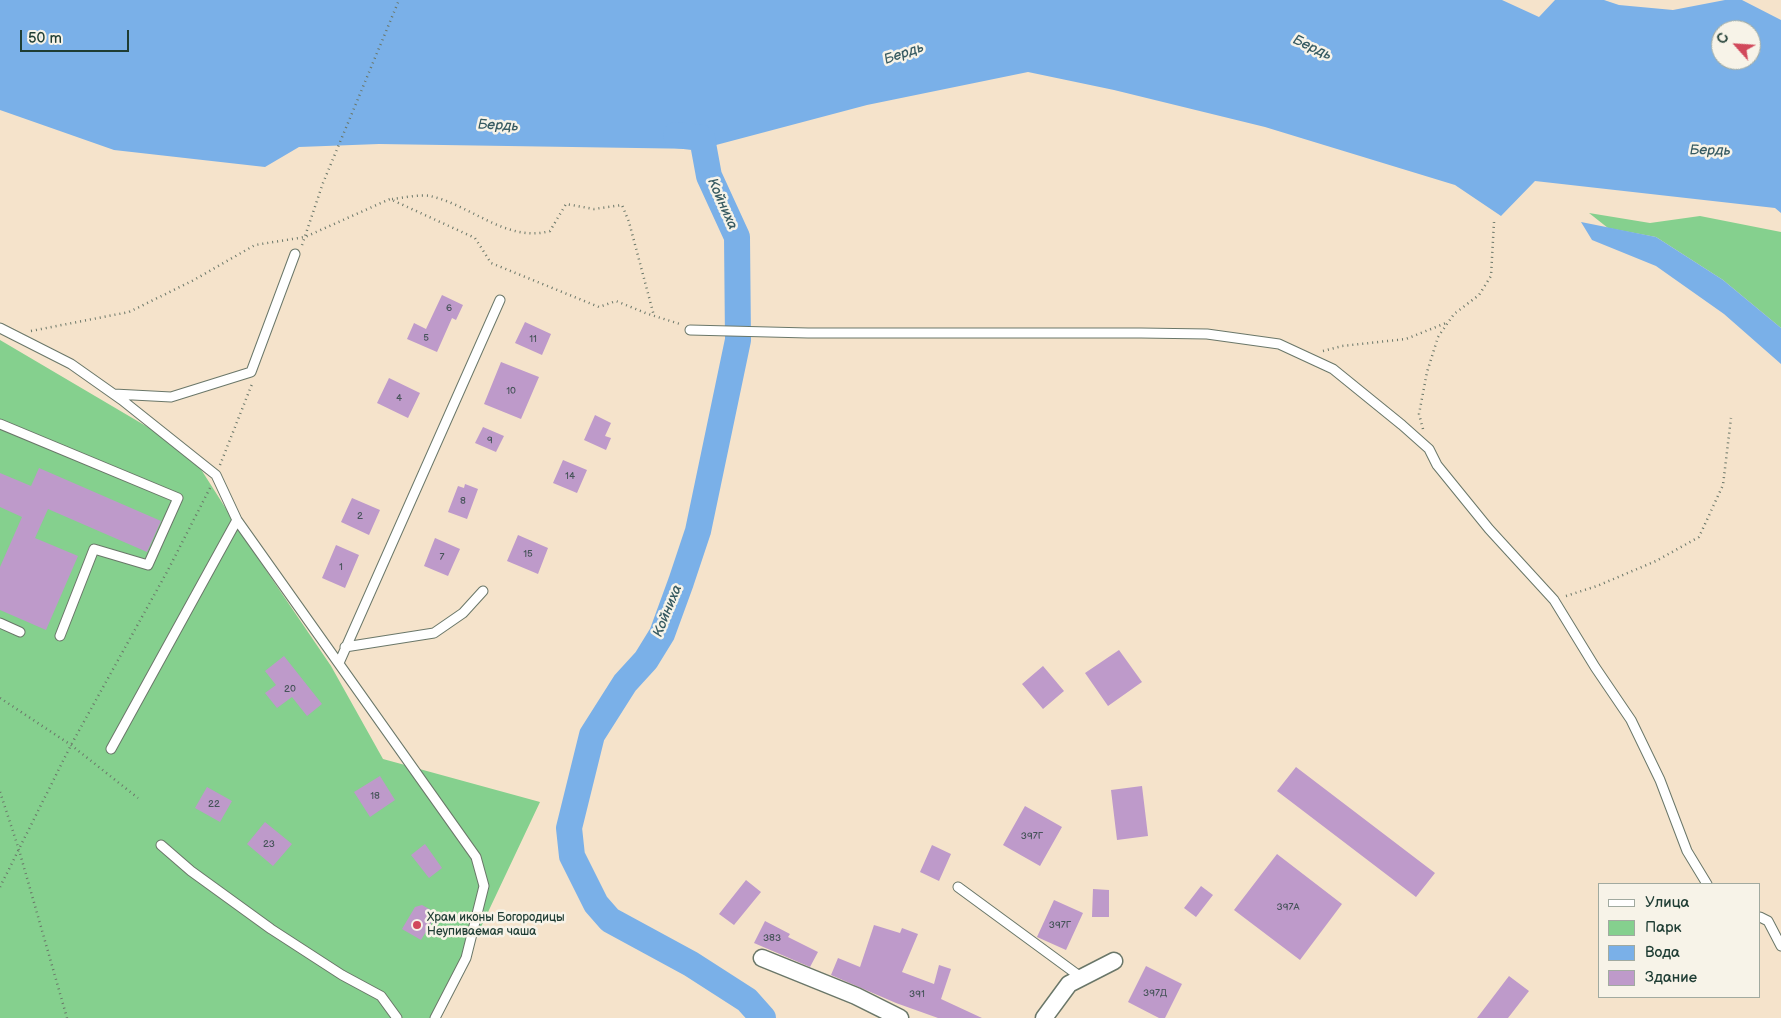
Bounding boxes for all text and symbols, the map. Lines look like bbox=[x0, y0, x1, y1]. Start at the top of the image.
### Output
scale bar bbox=[22, 20, 131, 52]
north arrow bbox=[1711, 20, 1761, 70]
text: 50 m bbox=[28, 29, 62, 48]
text: С bbox=[1713, 31, 1733, 47]
water label: Бердь bbox=[1290, 32, 1334, 64]
water label: Бердь bbox=[882, 39, 926, 69]
water label: Бердь bbox=[477, 117, 519, 135]
water label: Бердь bbox=[1689, 142, 1731, 160]
water label: Койниха bbox=[703, 176, 741, 232]
house number: 6 bbox=[446, 302, 452, 314]
house number: 5 bbox=[423, 332, 429, 344]
house number: 11 bbox=[529, 333, 537, 345]
house number: 10 bbox=[506, 385, 516, 397]
house number: 4 bbox=[396, 392, 402, 404]
house number: 9 bbox=[487, 434, 493, 446]
house number: 14 bbox=[565, 470, 575, 482]
house number: 8 bbox=[460, 495, 466, 507]
house number: 2 bbox=[357, 510, 363, 522]
house number: 15 bbox=[523, 548, 533, 560]
house number: 7 bbox=[440, 551, 444, 563]
house number: 1 bbox=[339, 561, 343, 573]
water label: Койниха bbox=[650, 582, 686, 640]
house number: 20 bbox=[284, 683, 296, 695]
house number: 18 bbox=[370, 790, 380, 802]
house number: 22 bbox=[208, 798, 220, 810]
house number: 397Г bbox=[1021, 830, 1043, 842]
house number: 23 bbox=[263, 838, 275, 850]
legend bbox=[1598, 883, 1761, 998]
text: Улица bbox=[1645, 893, 1689, 912]
house number: 397А bbox=[1277, 901, 1299, 913]
place label: Храм иконы Богородицы Неупиваемая чаша bbox=[427, 911, 565, 939]
text: Парк bbox=[1645, 918, 1682, 937]
marker: Храм иконы Богородицы Неупиваемая чаша bbox=[411, 919, 423, 931]
house number: 397Г bbox=[1049, 919, 1071, 931]
house number: 383 bbox=[763, 932, 781, 944]
text: Вода bbox=[1645, 943, 1680, 962]
text: Здание bbox=[1645, 968, 1697, 987]
house number: 397Д bbox=[1143, 987, 1167, 999]
house number: 391 bbox=[909, 988, 925, 1000]

